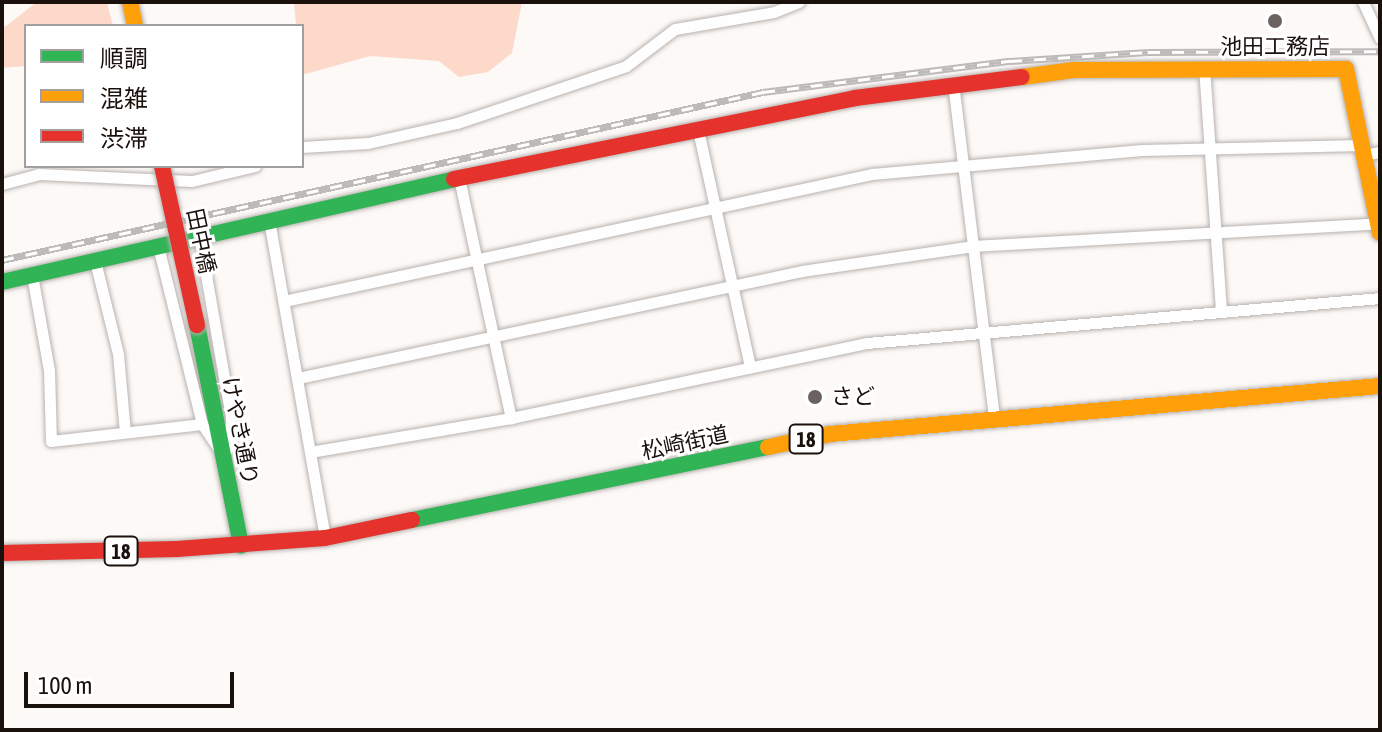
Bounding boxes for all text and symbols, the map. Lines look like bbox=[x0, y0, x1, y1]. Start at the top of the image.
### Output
marker: 池田工務店 bbox=[1266, 12, 1284, 30]
legend bbox=[24, 24, 304, 168]
place label: 池田工務店 bbox=[1220, 34, 1330, 60]
text: 順調 bbox=[100, 45, 148, 72]
text: 混雑 bbox=[100, 85, 148, 112]
text: 渋滞 bbox=[100, 125, 148, 152]
street label: 田中橋 bbox=[181, 206, 221, 276]
street label: けやき通り bbox=[217, 374, 263, 488]
place label: さど bbox=[831, 384, 875, 410]
marker: さど bbox=[806, 388, 824, 406]
street label: 松崎街道 bbox=[639, 421, 731, 465]
road number: 18 bbox=[788, 423, 824, 455]
road number: 18 bbox=[103, 535, 139, 567]
scale bar bbox=[28, 656, 238, 706]
text: 100 m bbox=[38, 672, 92, 699]

